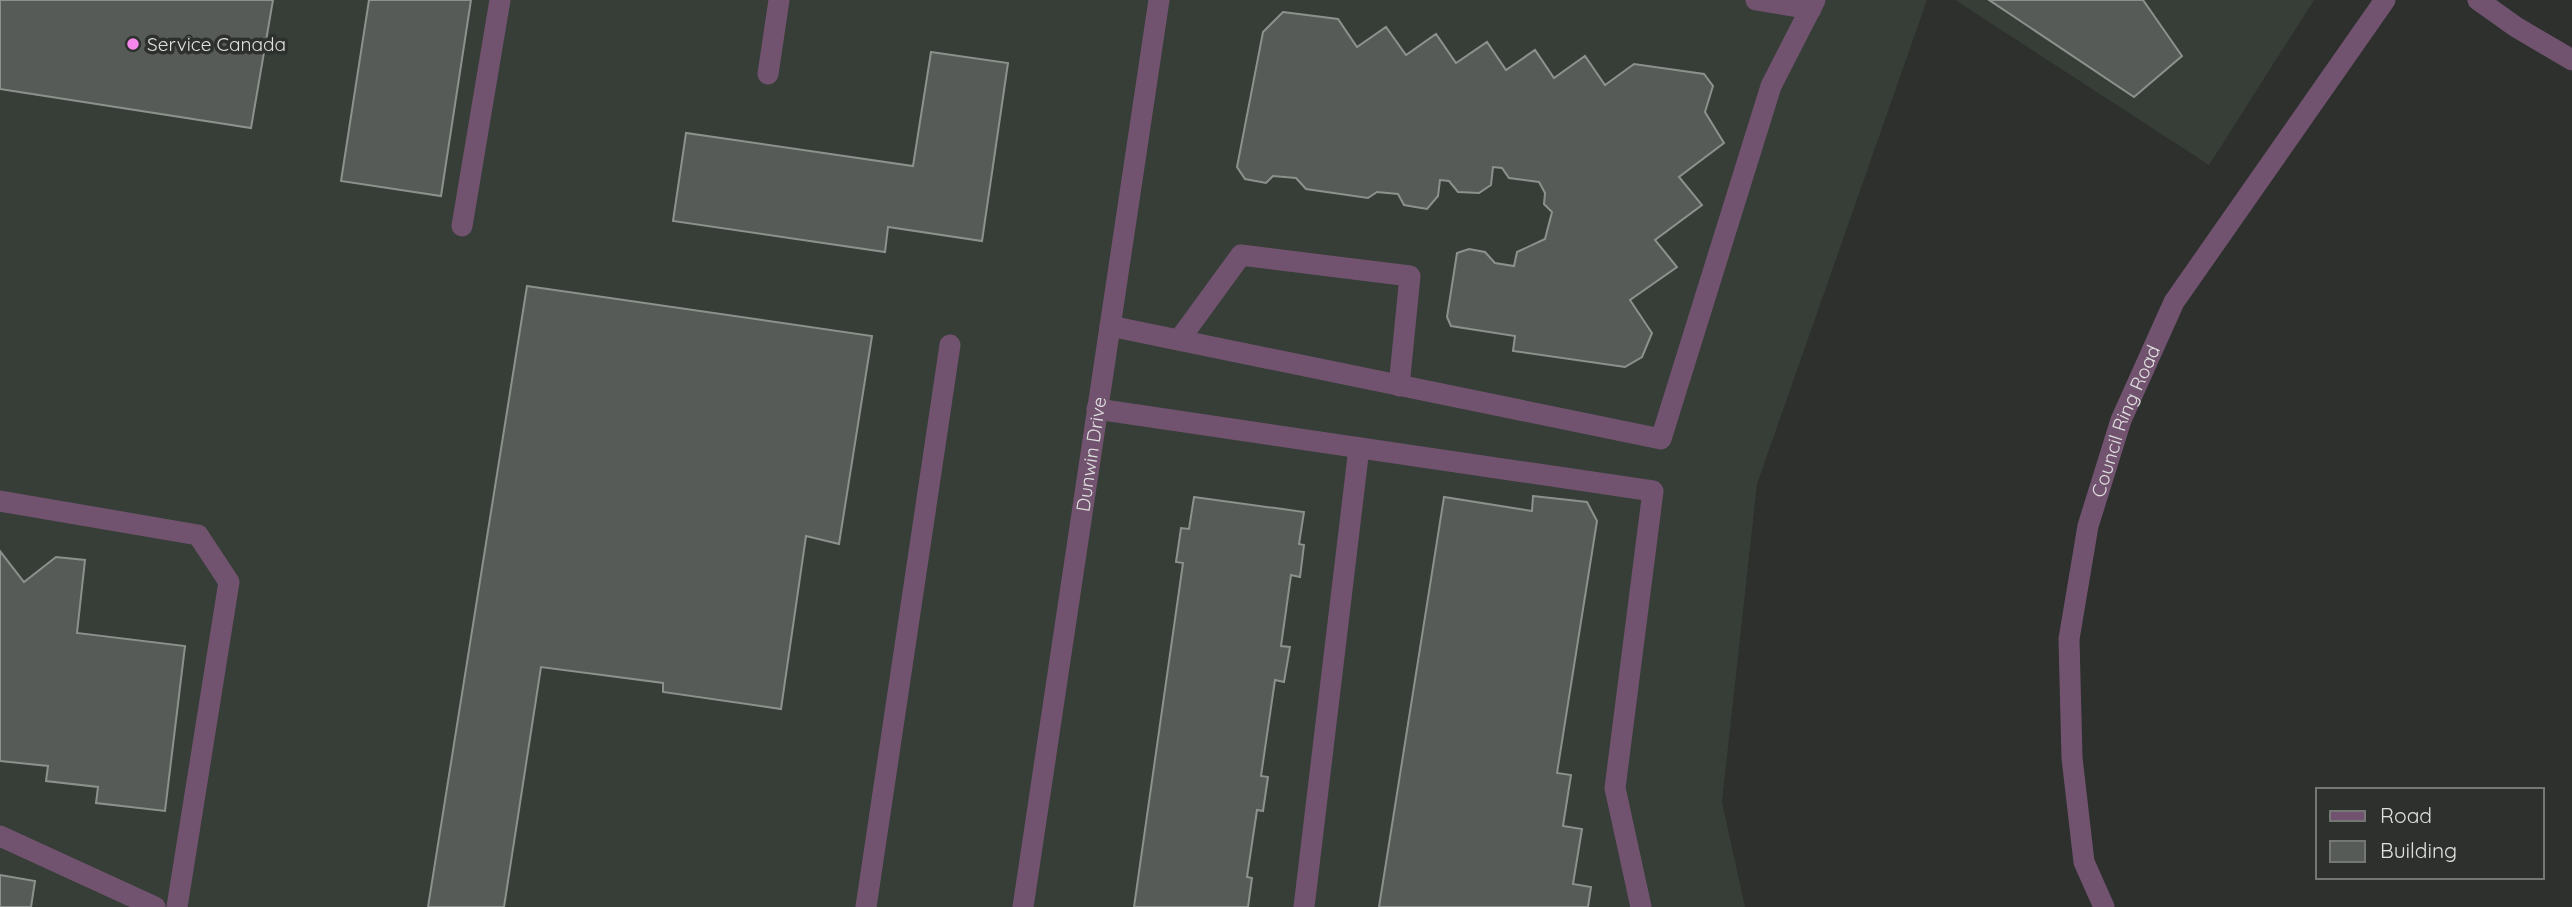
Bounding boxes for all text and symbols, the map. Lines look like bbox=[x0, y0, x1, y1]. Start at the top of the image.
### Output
place label: Service Canada bbox=[147, 32, 286, 56]
marker: Service Canada bbox=[125, 36, 141, 52]
street label: Council Ring Road bbox=[2086, 341, 2165, 500]
street label: Dunwin Drive bbox=[1070, 395, 1111, 513]
legend bbox=[2316, 788, 2544, 879]
text: Road bbox=[2380, 802, 2432, 828]
text: Building bbox=[2380, 837, 2457, 863]

